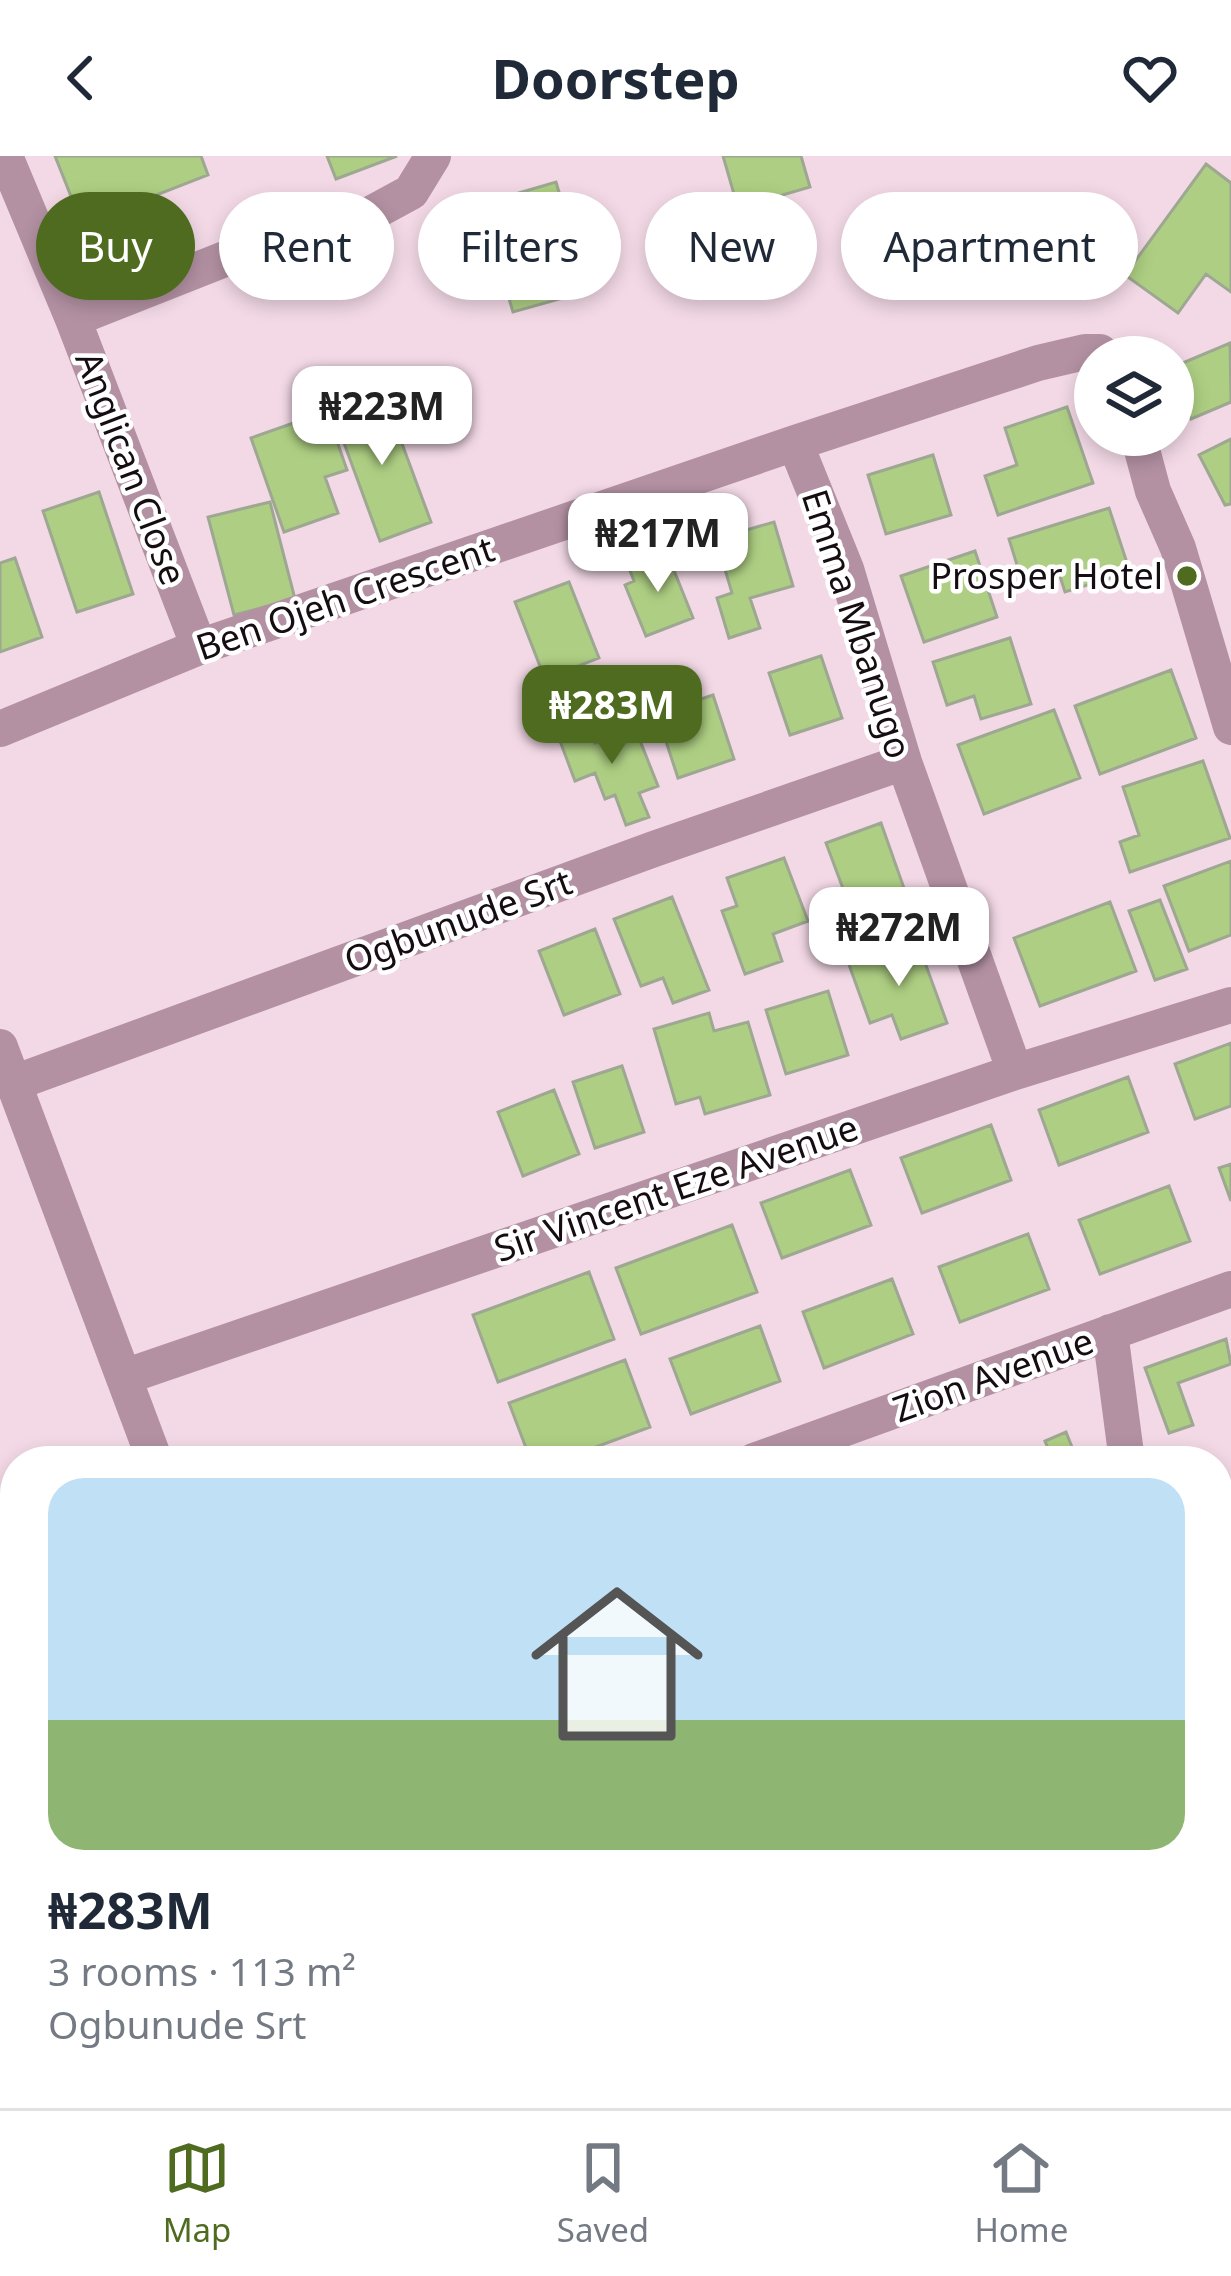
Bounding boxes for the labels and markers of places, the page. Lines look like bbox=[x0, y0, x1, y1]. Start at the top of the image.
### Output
pin: ₦223M bbox=[298, 366, 466, 468]
pin: ₦217M bbox=[574, 493, 742, 595]
place label: Prosper Hotel bbox=[930, 551, 1163, 600]
marker: Prosper Hotel bbox=[1174, 563, 1200, 589]
pin: ₦283M bbox=[528, 665, 696, 767]
pin: ₦272M bbox=[815, 887, 983, 989]

